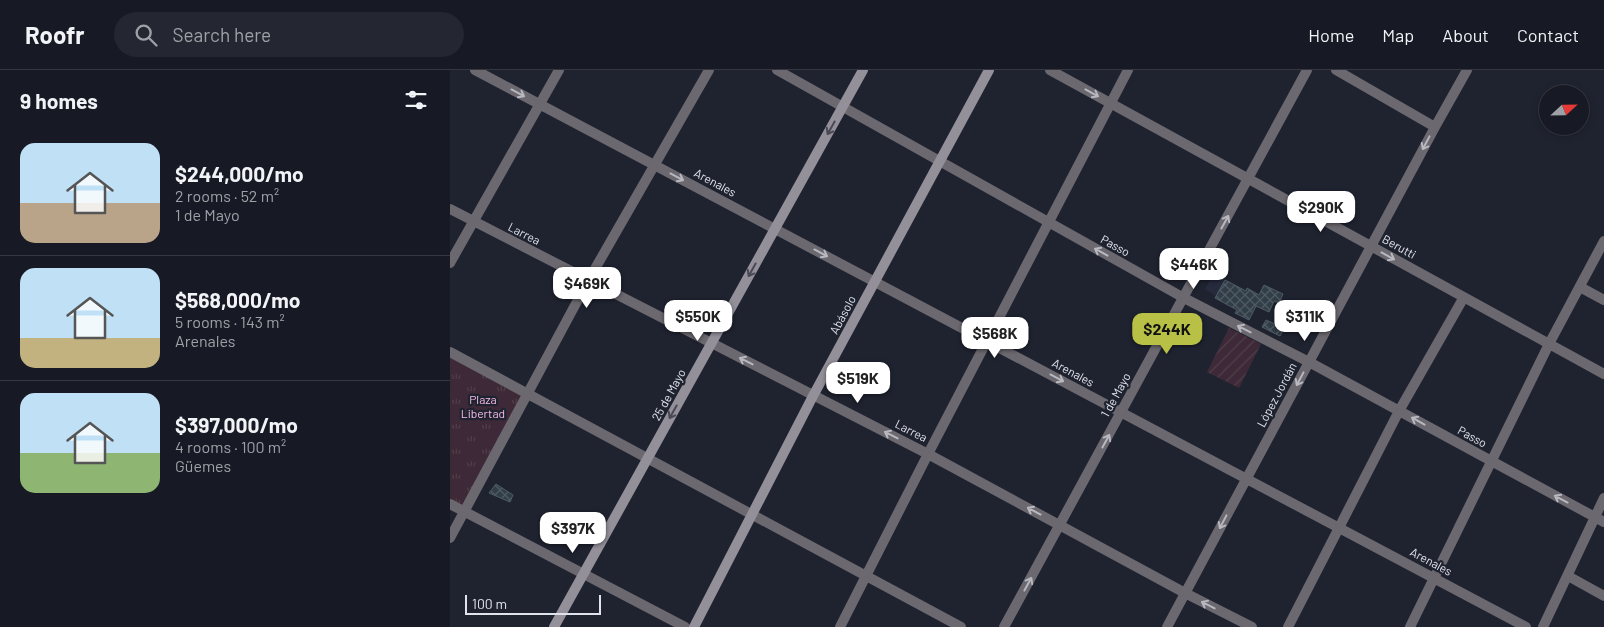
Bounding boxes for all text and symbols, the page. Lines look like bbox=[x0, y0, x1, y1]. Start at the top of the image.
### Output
search box bbox=[114, 12, 464, 57]
text: Roofr bbox=[25, 20, 84, 49]
icon: search bbox=[132, 21, 160, 49]
text: Search here bbox=[172, 23, 271, 46]
text: Home bbox=[1308, 24, 1354, 46]
text: Map bbox=[1382, 24, 1414, 46]
text: About bbox=[1442, 24, 1489, 46]
text: Contact bbox=[1517, 24, 1579, 46]
north arrow bbox=[1539, 85, 1589, 135]
map controls bbox=[1539, 85, 1589, 135]
icon: filters bbox=[402, 86, 430, 114]
text: 9 homes bbox=[20, 88, 98, 113]
one-way arrow bbox=[511, 88, 526, 98]
one-way arrow bbox=[1085, 89, 1099, 99]
one-way arrow bbox=[826, 120, 835, 135]
one-way arrow bbox=[1421, 135, 1430, 150]
text: $244,000/mo bbox=[175, 161, 304, 186]
icon: home bbox=[60, 163, 120, 223]
street label: Arenales bbox=[692, 165, 739, 199]
one-way arrow bbox=[670, 172, 685, 182]
text: 2 rooms · 52 m² bbox=[175, 186, 279, 205]
pin: $290K bbox=[1286, 190, 1356, 233]
text: $290K bbox=[1298, 197, 1344, 216]
text: 1 de Mayo bbox=[175, 205, 240, 224]
one-way arrow bbox=[1221, 215, 1230, 230]
street label: Larrea bbox=[506, 219, 543, 247]
street label: Passo bbox=[1098, 231, 1132, 259]
street label: Berutti bbox=[1380, 231, 1419, 261]
one-way arrow bbox=[1094, 246, 1108, 256]
pin: $446K bbox=[1159, 248, 1229, 290]
one-way arrow bbox=[813, 249, 828, 258]
one-way arrow bbox=[1380, 252, 1395, 261]
text: $446K bbox=[1170, 254, 1218, 273]
one-way arrow bbox=[747, 262, 757, 277]
pin: $469K bbox=[552, 266, 622, 309]
text: $469K bbox=[564, 273, 610, 292]
text: $568,000/mo bbox=[175, 287, 300, 312]
icon: home bbox=[60, 288, 120, 348]
street label: Abásolo bbox=[826, 293, 858, 336]
pin: $550K bbox=[663, 300, 733, 342]
pin: $311K bbox=[1270, 300, 1340, 342]
text: $550K bbox=[675, 306, 721, 325]
text: $311K bbox=[1285, 306, 1325, 325]
text: 5 rooms · 143 m² bbox=[175, 312, 285, 331]
pin: $244K bbox=[1132, 312, 1202, 355]
pin: $568K bbox=[960, 316, 1030, 359]
text: $244K bbox=[1143, 319, 1191, 338]
text: $568K bbox=[972, 323, 1018, 342]
one-way arrow bbox=[1236, 324, 1251, 334]
text: Arenales bbox=[175, 331, 236, 350]
street label: Arenales bbox=[1050, 355, 1097, 389]
one-way arrow bbox=[739, 356, 754, 365]
street label: López Jordán bbox=[1253, 360, 1299, 429]
pin: $519K bbox=[823, 362, 893, 404]
street label: 25 de Mayo bbox=[648, 366, 688, 423]
text: $519K bbox=[837, 368, 879, 387]
street label: 1 de Mayo bbox=[1097, 370, 1133, 419]
one-way arrow bbox=[1295, 371, 1304, 386]
one-way arrow bbox=[1050, 373, 1065, 383]
park label: Plaza Libertad bbox=[461, 392, 505, 420]
one-way arrow bbox=[668, 404, 678, 419]
text: $397,000/mo bbox=[175, 412, 298, 437]
icon: home bbox=[60, 413, 120, 473]
street label: Larrea bbox=[893, 416, 930, 444]
one-way arrow bbox=[1411, 416, 1426, 426]
street label: Passo bbox=[1455, 422, 1489, 450]
one-way arrow bbox=[884, 430, 899, 439]
one-way arrow bbox=[1101, 435, 1111, 449]
text: 4 rooms · 100 m² bbox=[175, 437, 286, 456]
text: Güemes bbox=[175, 456, 231, 475]
one-way arrow bbox=[1554, 494, 1569, 503]
one-way arrow bbox=[1027, 506, 1042, 516]
pin: $397K bbox=[538, 512, 608, 554]
one-way arrow bbox=[1218, 514, 1227, 529]
text: $397K bbox=[551, 518, 595, 537]
street label: Arenales bbox=[1408, 544, 1455, 578]
one-way arrow bbox=[1023, 577, 1033, 592]
scale bar bbox=[465, 592, 601, 615]
text: 100 m bbox=[472, 595, 507, 612]
one-way arrow bbox=[1201, 600, 1216, 610]

